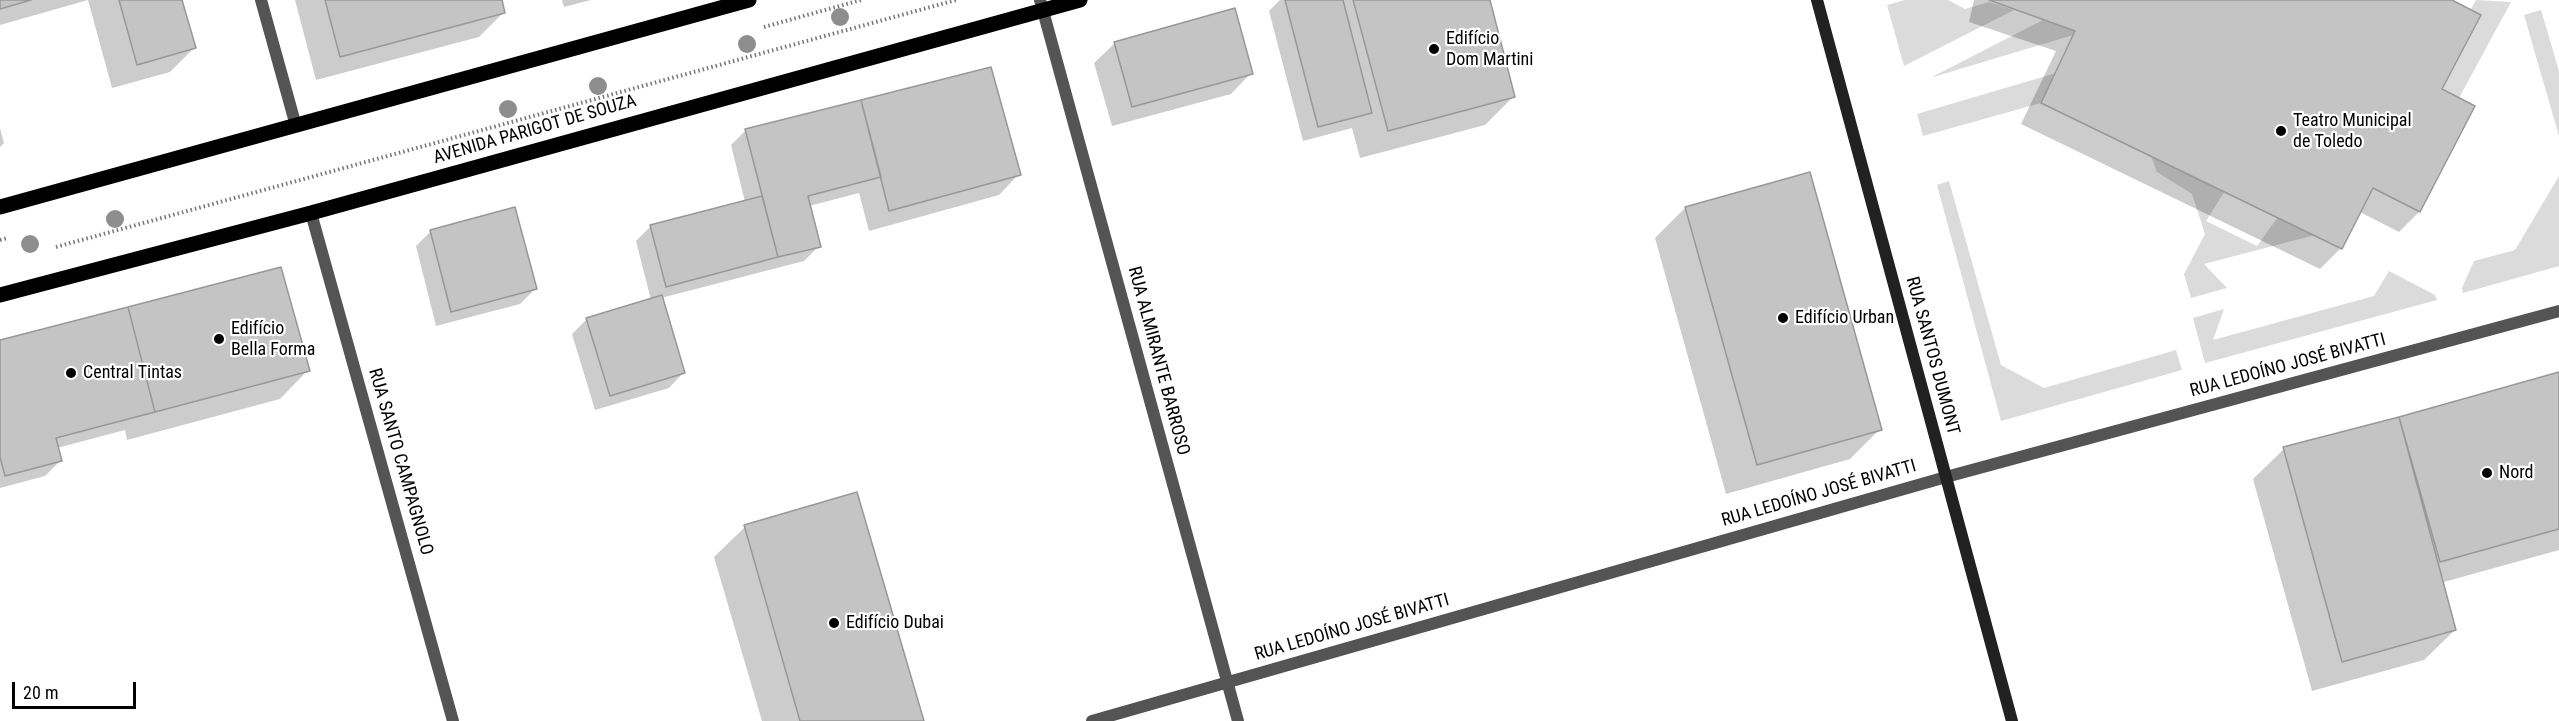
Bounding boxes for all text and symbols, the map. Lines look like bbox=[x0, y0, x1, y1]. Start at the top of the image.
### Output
place label: Edifício Dom Martini bbox=[1446, 28, 1533, 70]
marker: Edifício Dom Martini bbox=[1427, 42, 1441, 56]
street label: AVENIDA PARIGOT DE SOUZA bbox=[431, 91, 639, 169]
place label: Teatro Municipal de Toledo bbox=[2293, 110, 2412, 152]
marker: Teatro Municipal de Toledo bbox=[2274, 124, 2288, 138]
street label: RUA ALMIRANTE BARROSO bbox=[1122, 264, 1194, 458]
street label: RUA SANTOS DUMONT bbox=[1900, 274, 1964, 438]
place label: Edifício Urban bbox=[1795, 307, 1894, 329]
marker: Edifício Urban bbox=[1776, 311, 1790, 325]
place label: Edifício Bella Forma bbox=[231, 318, 315, 360]
street label: RUA LEDOÍNO JOSÉ BIVATTI bbox=[2188, 329, 2388, 403]
marker: Edifício Bella Forma bbox=[212, 332, 226, 346]
place label: Central Tintas bbox=[83, 362, 182, 384]
marker: Central Tintas bbox=[64, 366, 78, 380]
street label: RUA SANTO CAMPAGNOLO bbox=[363, 366, 437, 558]
street label: RUA LEDOÍNO JOSÉ BIVATTI bbox=[1719, 456, 1919, 532]
place label: Nord bbox=[2499, 462, 2533, 484]
marker: Nord bbox=[2480, 466, 2494, 480]
street label: RUA LEDOÍNO JOSÉ BIVATTI bbox=[1252, 590, 1452, 666]
place label: Edifício Dubai bbox=[846, 612, 944, 634]
marker: Edifício Dubai bbox=[827, 616, 841, 630]
scale bar bbox=[15, 670, 140, 708]
text: 20 m bbox=[23, 682, 58, 703]

